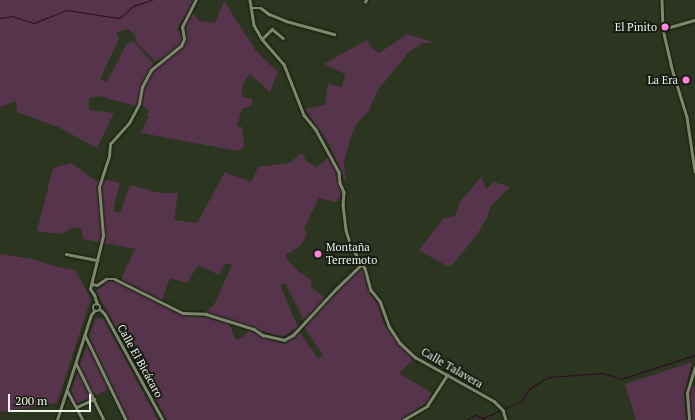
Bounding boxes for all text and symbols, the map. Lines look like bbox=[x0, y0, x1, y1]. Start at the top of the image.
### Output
place label: El Pinito bbox=[615, 20, 657, 34]
marker: El Pinito bbox=[660, 22, 670, 32]
place label: La Era bbox=[648, 73, 678, 87]
marker: La Era bbox=[681, 75, 691, 85]
place label: Montaña Terremoto bbox=[326, 241, 377, 267]
marker: Montaña Terremoto bbox=[313, 249, 323, 259]
street label: Calle El Bicácaro bbox=[114, 322, 166, 400]
street label: Calle Talavera bbox=[419, 345, 485, 391]
scale bar bbox=[10, 386, 93, 412]
text: 200 m bbox=[15, 393, 47, 408]

